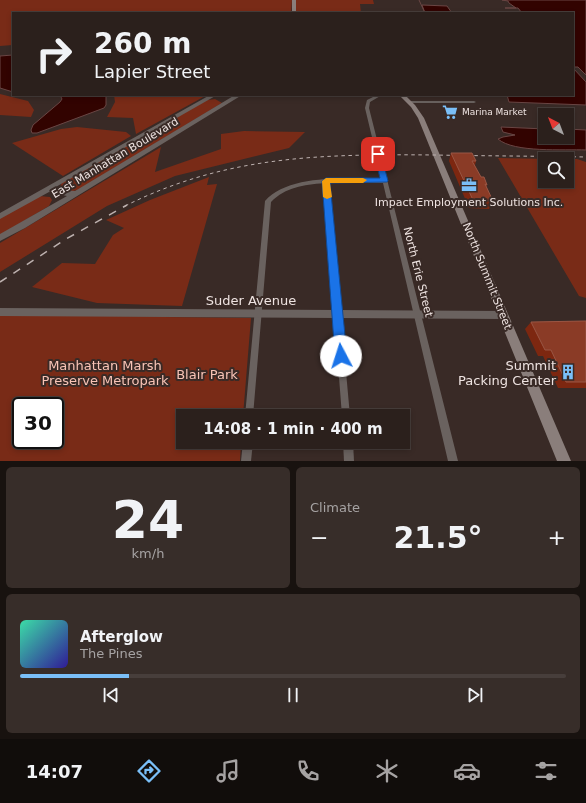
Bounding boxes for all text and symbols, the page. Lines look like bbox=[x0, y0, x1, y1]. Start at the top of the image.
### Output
text: 260 m bbox=[94, 27, 191, 60]
icon: right bbox=[28, 28, 80, 80]
text: Lapier Street bbox=[94, 61, 210, 82]
supermarket icon: Marina Market bbox=[441, 103, 459, 121]
place label: Marina Market bbox=[462, 107, 527, 117]
north arrow bbox=[538, 108, 574, 144]
map controls bbox=[538, 108, 574, 188]
street label: East Manhattan Boulevard bbox=[49, 115, 181, 201]
pin bbox=[361, 137, 395, 171]
icon: arrive bbox=[367, 143, 389, 165]
button: search bbox=[538, 152, 574, 188]
office icon: Impact Employment Solutions Inc. bbox=[460, 176, 478, 194]
place label: Impact Employment Solutions Inc. bbox=[375, 196, 563, 209]
street label: North Summit Street bbox=[460, 221, 515, 332]
street label: North Erie Street bbox=[401, 226, 436, 319]
street label: Suder Avenue bbox=[206, 293, 296, 308]
position arrow bbox=[320, 335, 362, 377]
park label: Manhattan Marsh Preserve Metropark bbox=[41, 358, 169, 388]
place label: Summit Packing Center bbox=[458, 358, 557, 388]
building icon: Summit Packing Center bbox=[559, 363, 577, 381]
park label: Blair Park bbox=[176, 367, 238, 382]
speed limit sign: 30 bbox=[12, 397, 64, 449]
text: 14:08 · 1 min · 400 m bbox=[203, 420, 383, 438]
text: 24 bbox=[112, 490, 184, 550]
text: Climate bbox=[310, 500, 360, 515]
text: 21.5° bbox=[393, 520, 483, 555]
text: − bbox=[310, 525, 328, 550]
text: + bbox=[548, 525, 566, 550]
text: km/h bbox=[132, 546, 164, 561]
text: Afterglow bbox=[80, 628, 163, 646]
text: The Pines bbox=[80, 646, 143, 661]
icon: previous bbox=[100, 684, 122, 706]
icon: pause bbox=[282, 684, 304, 706]
icon: next bbox=[464, 684, 486, 706]
icon: directions bbox=[135, 757, 163, 785]
icon: music bbox=[214, 757, 242, 785]
icon: phone bbox=[294, 757, 322, 785]
icon: climate bbox=[373, 757, 401, 785]
icon: car bbox=[453, 757, 481, 785]
icon: filters bbox=[532, 757, 560, 785]
text: 14:07 bbox=[26, 761, 83, 782]

